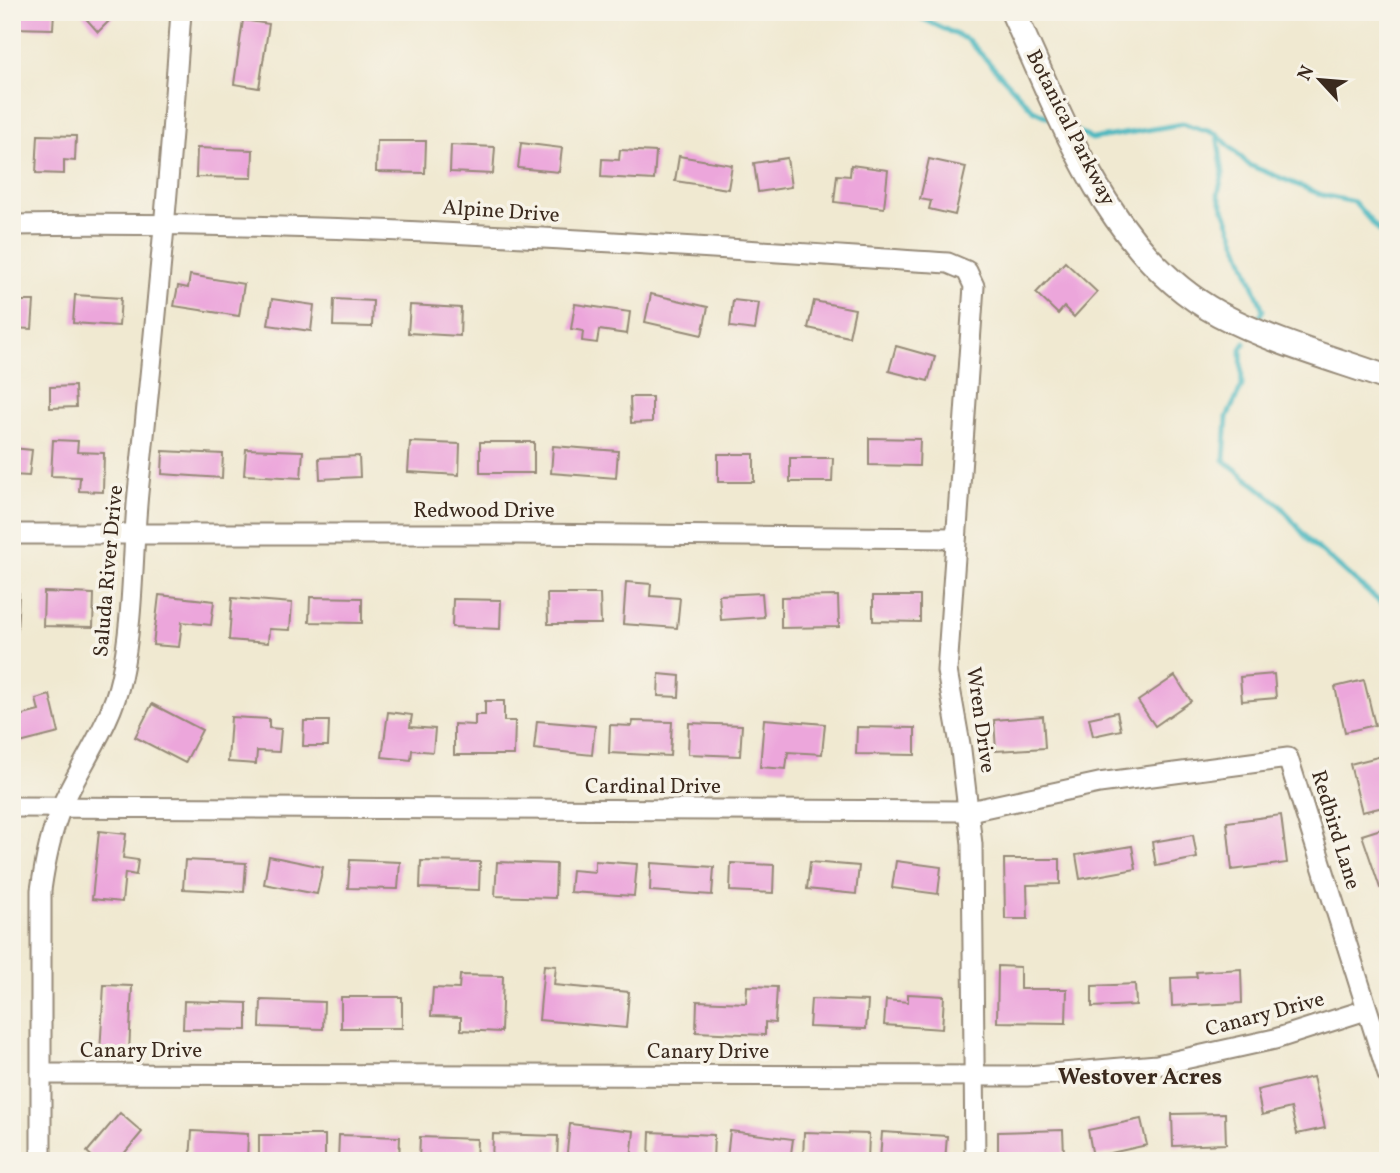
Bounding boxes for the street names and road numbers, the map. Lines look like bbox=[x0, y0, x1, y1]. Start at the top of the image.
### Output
street label: Botanical Parkway bbox=[1018, 45, 1122, 212]
street label: Alpine Drive bbox=[441, 193, 561, 231]
street label: Saluda River Drive bbox=[87, 484, 131, 658]
street label: Redwood Drive bbox=[413, 497, 555, 526]
street label: Wren Drive bbox=[958, 665, 1002, 775]
street label: Redbird Lane bbox=[1303, 767, 1367, 893]
street label: Cardinal Drive bbox=[585, 773, 721, 802]
street label: Canary Drive bbox=[1202, 985, 1328, 1045]
street label: Canary Drive bbox=[80, 1037, 202, 1066]
street label: Canary Drive bbox=[647, 1038, 769, 1067]

